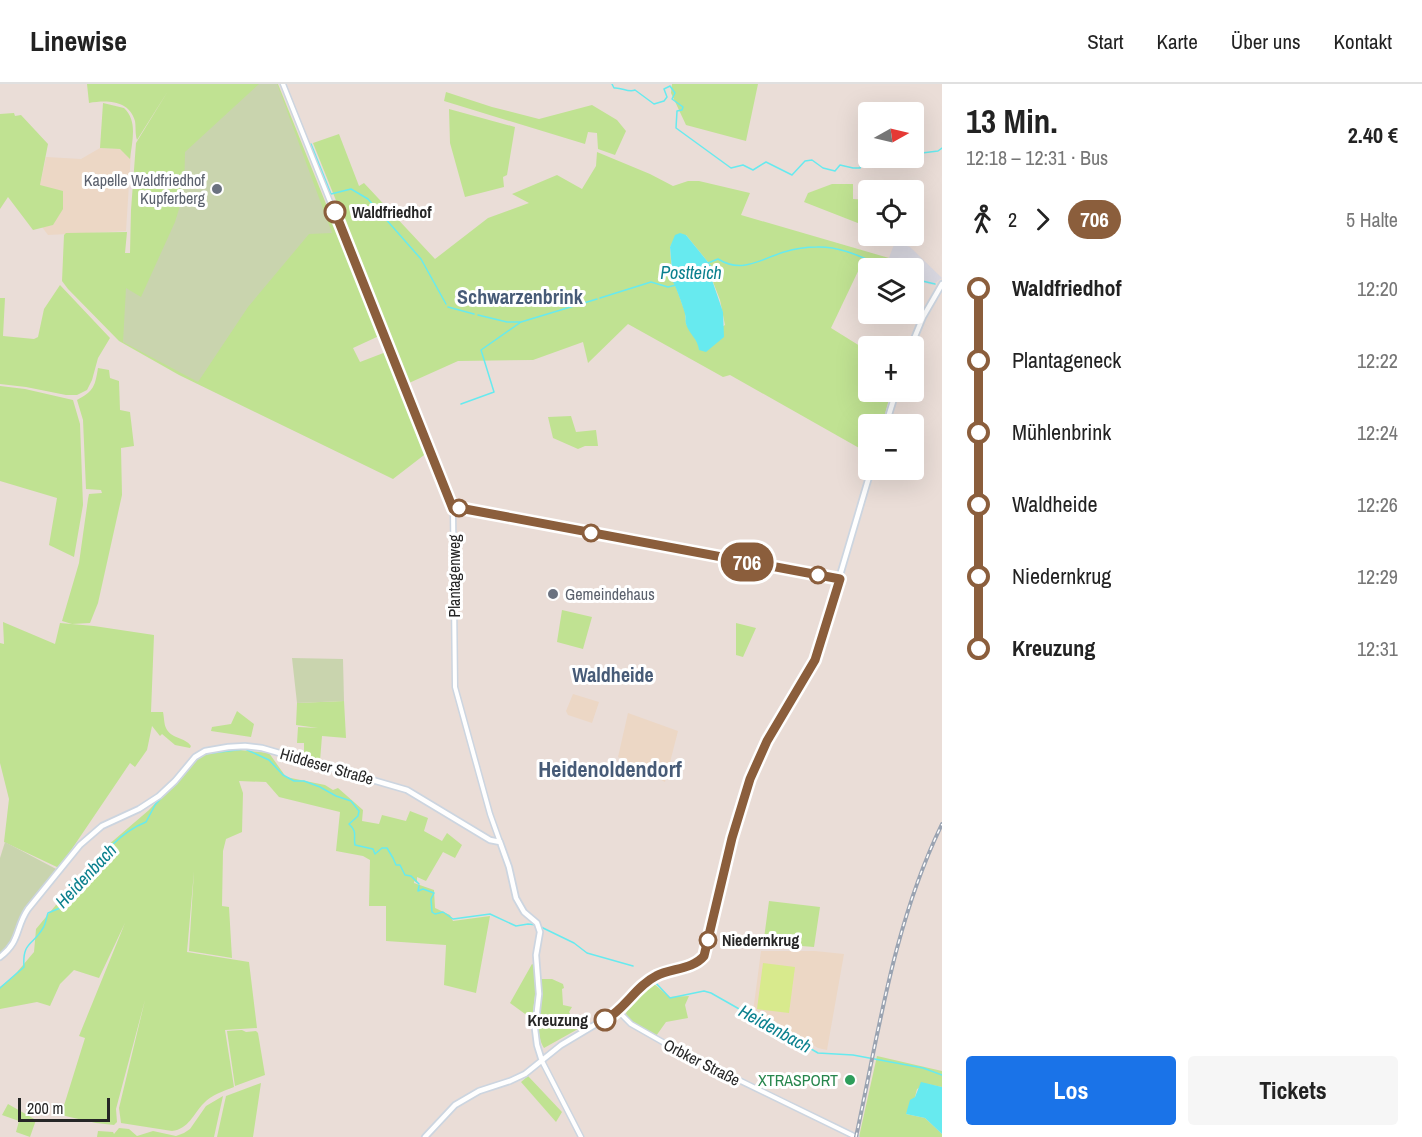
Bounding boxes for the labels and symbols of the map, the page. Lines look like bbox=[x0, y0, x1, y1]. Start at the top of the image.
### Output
north arrow bbox=[858, 102, 924, 168]
place label: Kapelle Waldfriedhof Kupferberg bbox=[84, 169, 206, 209]
marker: Kapelle Waldfriedhof Kupferberg bbox=[210, 182, 224, 196]
marker: Waldfriedhof bbox=[324, 201, 346, 223]
place label: Waldfriedhof bbox=[352, 201, 432, 223]
water label: Postteich bbox=[660, 260, 722, 285]
district label: Schwarzenbrink bbox=[457, 283, 584, 310]
unlabelled marker bbox=[450, 499, 468, 517]
unlabelled marker bbox=[582, 524, 600, 542]
street label: Plantagenweg bbox=[443, 534, 465, 618]
line badge: 706 bbox=[712, 542, 782, 582]
unlabelled marker bbox=[809, 566, 827, 584]
place label: Gemeindehaus bbox=[565, 583, 655, 605]
marker: Gemeindehaus bbox=[546, 587, 560, 601]
district label: Waldheide bbox=[572, 661, 654, 688]
street label: Hiddeser Straße bbox=[278, 742, 376, 790]
district label: Heidenoldendorf bbox=[538, 754, 682, 784]
water label: Heidenbach bbox=[49, 838, 122, 913]
place label: Niedernkrug bbox=[722, 929, 799, 951]
marker: Niedernkrug bbox=[699, 931, 717, 949]
water label: Heidenbach bbox=[734, 998, 816, 1059]
place label: Kreuzung bbox=[528, 1009, 588, 1031]
marker: Kreuzung bbox=[594, 1009, 616, 1031]
street label: Orbker Straße bbox=[660, 1033, 744, 1091]
place label: XTRASPORT bbox=[758, 1069, 838, 1091]
marker: XTRASPORT bbox=[843, 1073, 857, 1087]
scale bar bbox=[18, 1095, 110, 1122]

